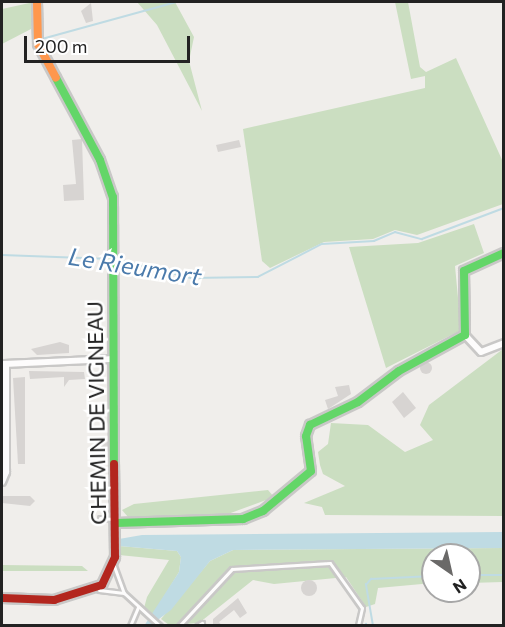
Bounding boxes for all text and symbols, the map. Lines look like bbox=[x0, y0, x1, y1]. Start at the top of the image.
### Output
scale bar bbox=[27, 24, 194, 62]
text: 200 m bbox=[35, 35, 88, 57]
water label: Le Rieumort bbox=[67, 241, 203, 291]
street label: CHEMIN DE VIGNEAU bbox=[81, 301, 111, 525]
north arrow bbox=[421, 543, 481, 603]
text: N bbox=[450, 575, 471, 598]

